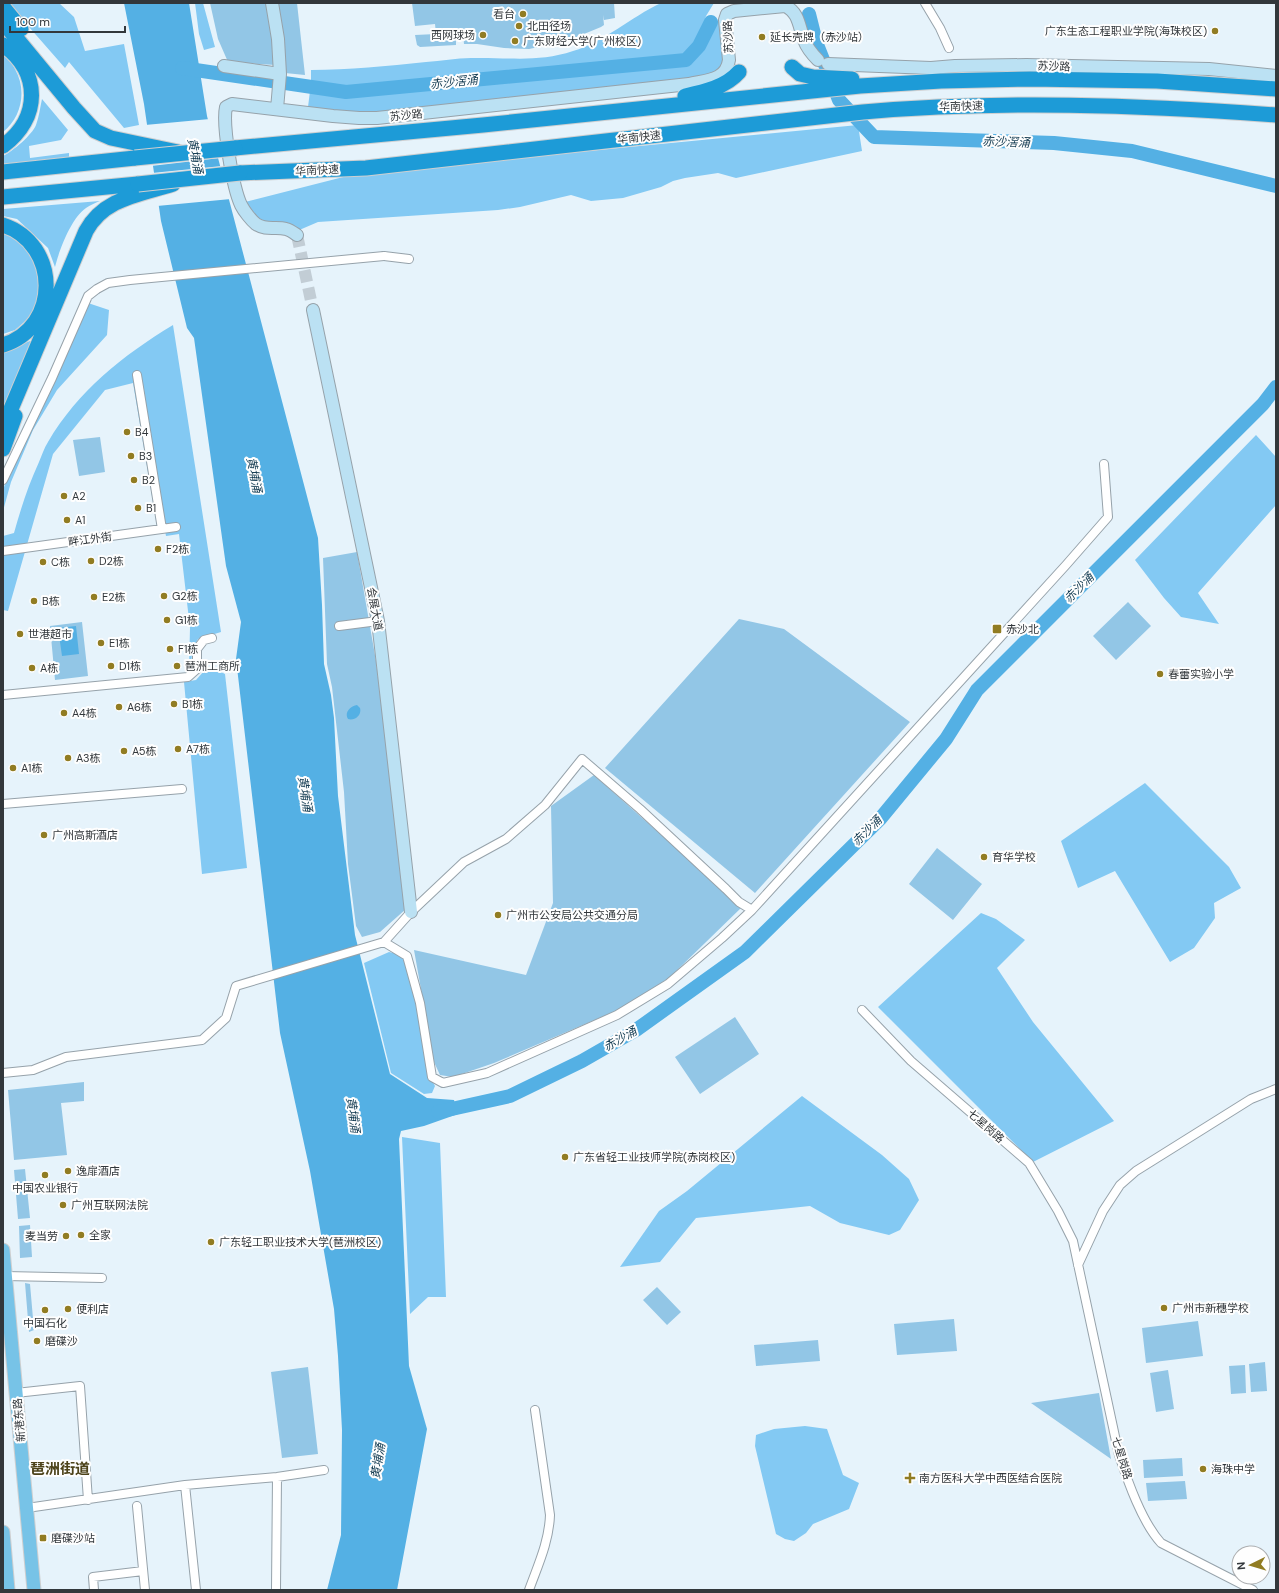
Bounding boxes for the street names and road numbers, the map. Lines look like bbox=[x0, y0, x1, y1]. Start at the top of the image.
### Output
street label: 苏沙路 bbox=[720, 20, 736, 54]
street label: 苏沙路 bbox=[1037, 58, 1071, 74]
street label: 华南快速 bbox=[939, 99, 983, 113]
street label: 苏沙路 bbox=[389, 106, 423, 124]
street label: 华南快速 bbox=[616, 128, 662, 146]
street label: 华南快速 bbox=[295, 162, 339, 178]
street label: 畔江外街 bbox=[67, 529, 113, 549]
street label: 会展大道 bbox=[364, 586, 386, 632]
street label: 七星岗路 bbox=[965, 1106, 1007, 1146]
street label: 新港东路 bbox=[10, 1397, 28, 1443]
street label: 七星岗路 bbox=[1109, 1435, 1135, 1481]

